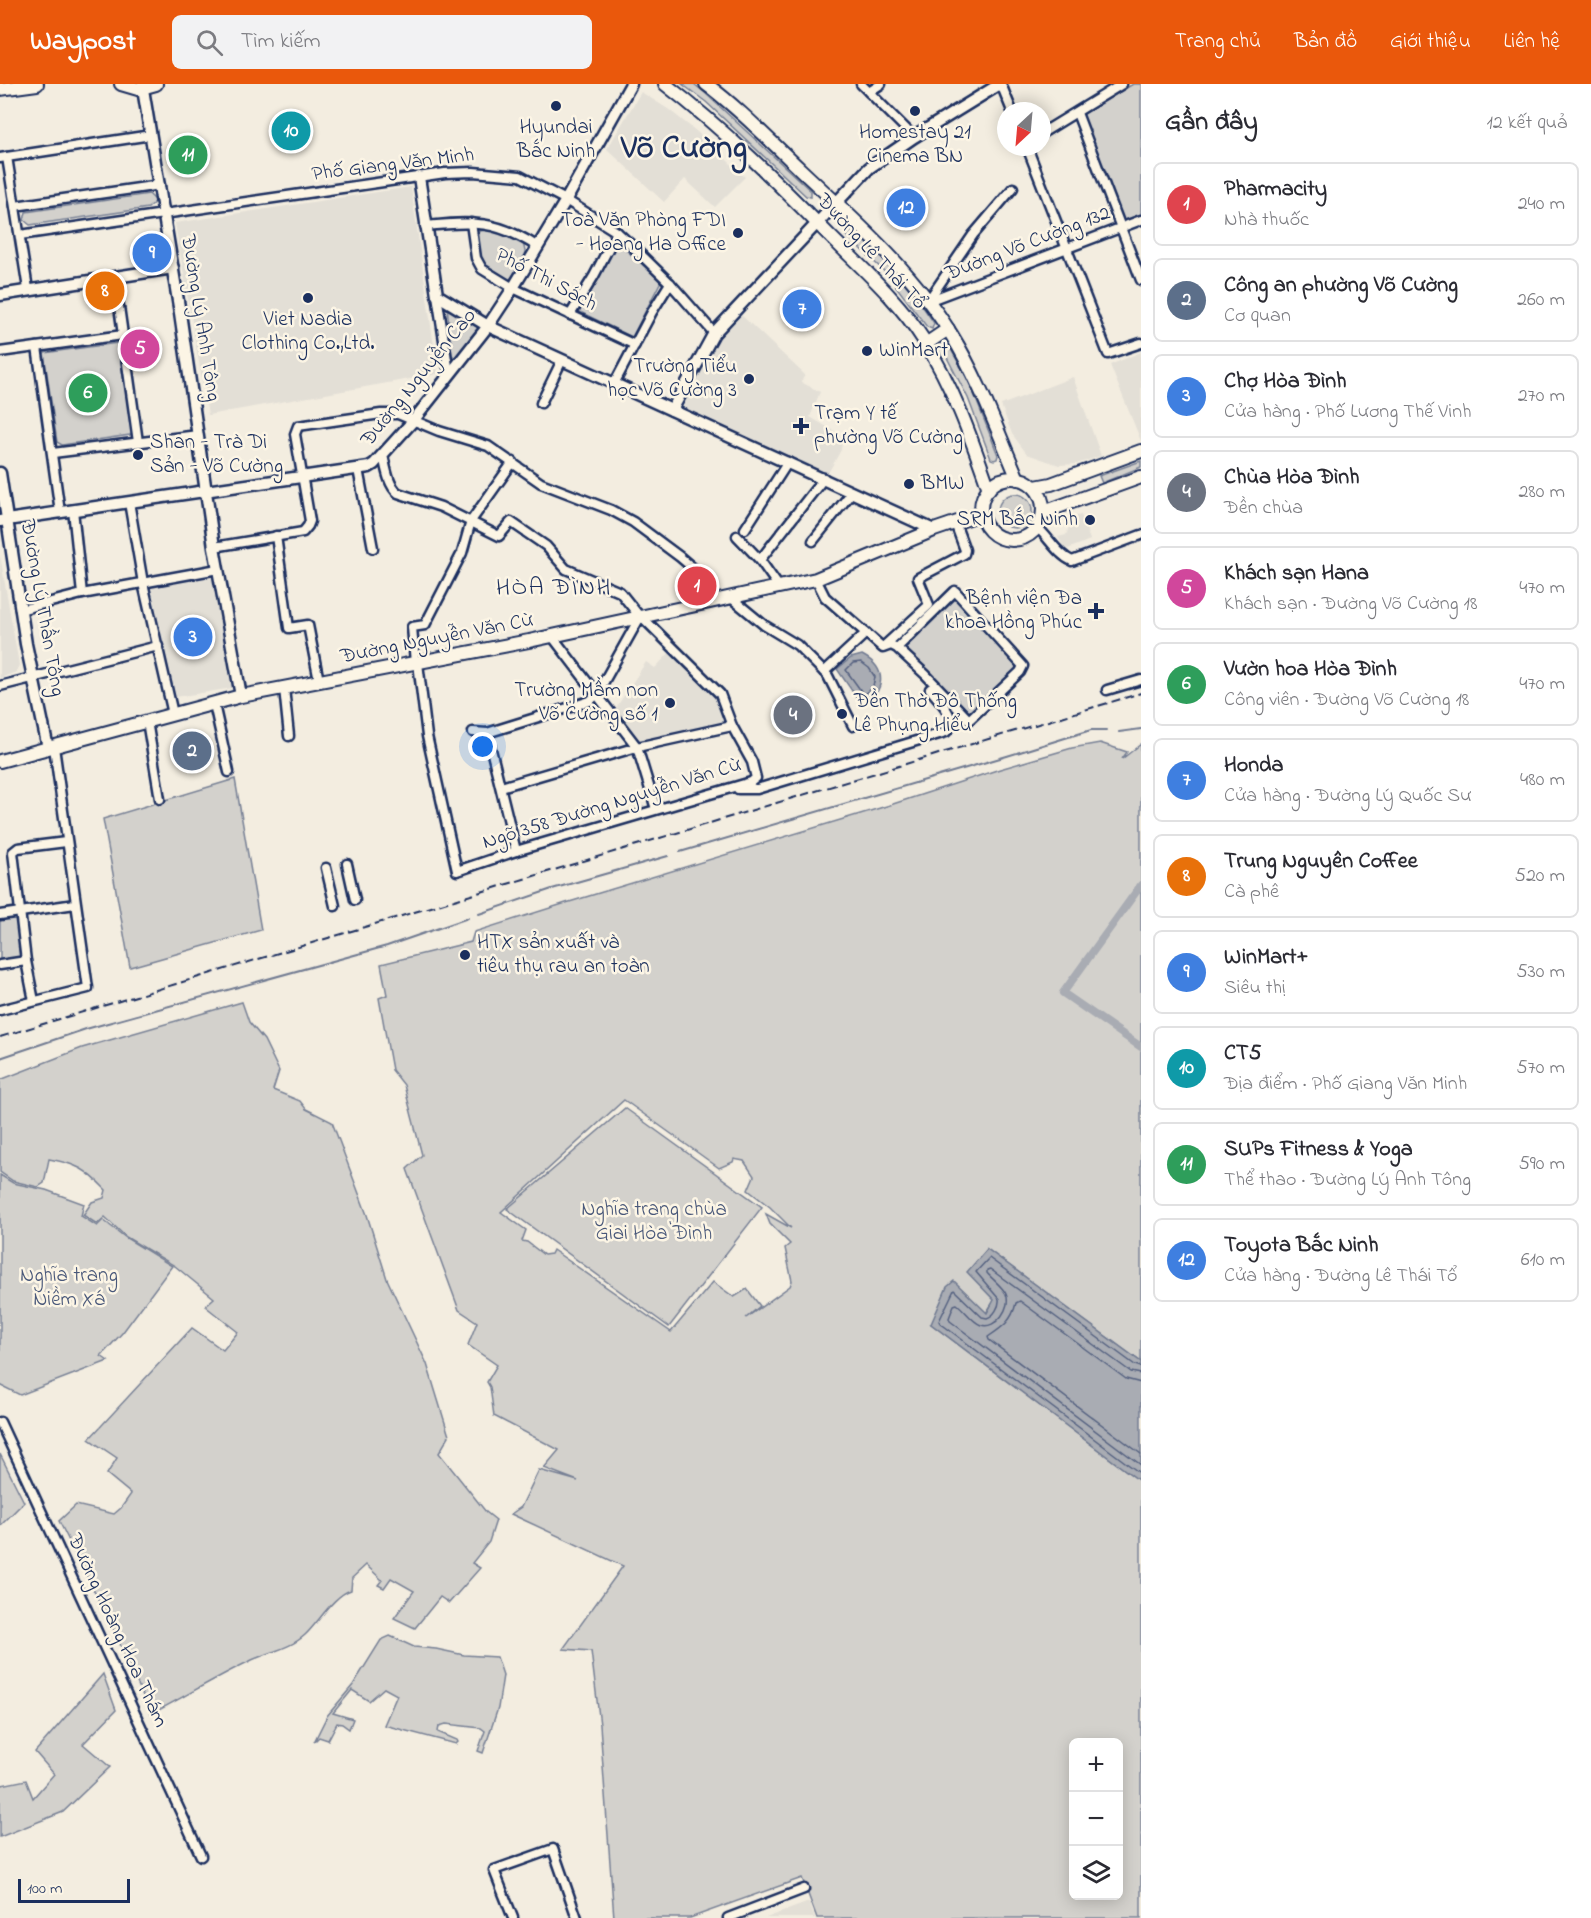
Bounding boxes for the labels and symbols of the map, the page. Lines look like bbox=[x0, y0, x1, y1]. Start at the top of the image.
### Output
marker: Hyundai Bắc Ninh bbox=[549, 99, 563, 113]
north arrow bbox=[997, 102, 1051, 156]
marker: Homestay 21 Cinema BN bbox=[908, 104, 922, 118]
pin: 10 bbox=[272, 108, 310, 154]
place label: Hyundai Bắc Ninh bbox=[516, 113, 595, 167]
place label: Homestay 21 Cinema BN bbox=[859, 118, 971, 172]
district label: Võ Cường bbox=[620, 125, 747, 174]
pin: 11 bbox=[168, 132, 207, 178]
street label: Phố Giang Văn Minh bbox=[310, 140, 476, 192]
street label: Đường Lê Thái Tổ bbox=[807, 186, 933, 318]
pin: 12 bbox=[886, 186, 926, 230]
street label: Đường Võ Cường 132 bbox=[940, 199, 1116, 292]
place label: Toà Văn Phòng FDI - Hoang Ha Office bbox=[561, 206, 727, 262]
marker: Toà Văn Phòng FDI - Hoang Ha Office bbox=[731, 226, 745, 240]
pin: 9 bbox=[132, 230, 172, 276]
street label: Đường Lý Anh Tông bbox=[170, 231, 228, 404]
street label: Phố Thi Sách bbox=[490, 241, 602, 319]
pin: 8 bbox=[86, 268, 124, 314]
pin: 7 bbox=[782, 286, 822, 332]
marker: Viet Nadia Clothing Co.,Ltd. bbox=[301, 291, 315, 305]
street label: Đường Nguyễn Cao bbox=[353, 302, 486, 456]
place label: Viet Nadia Clothing Co.,Ltd. bbox=[241, 305, 375, 361]
pin: 5 bbox=[120, 326, 160, 372]
place label: WinMart bbox=[879, 336, 948, 366]
marker: WinMart bbox=[860, 344, 874, 358]
place label: Trường Tiểu học Võ Cường 3 bbox=[607, 352, 737, 408]
pin: 6 bbox=[68, 370, 107, 416]
marker: Trường Tiểu học Võ Cường 3 bbox=[742, 372, 756, 386]
place label: Trạm Y tế phường Võ Cường bbox=[814, 399, 963, 455]
marker: Trạm Y tế phường Võ Cường bbox=[792, 417, 810, 435]
place label: Shan - Trà Di Sản - Võ Cường bbox=[150, 428, 283, 484]
marker: Shan - Trà Di Sản - Võ Cường bbox=[131, 448, 145, 462]
place label: BMW bbox=[920, 469, 964, 499]
marker: BMW bbox=[902, 477, 916, 491]
place label: SRM Bắc Ninh bbox=[957, 505, 1078, 535]
marker: SRM Bắc Ninh bbox=[1083, 513, 1097, 527]
street label: Đường Lý Thần Tông bbox=[10, 516, 72, 699]
pin: 1 bbox=[678, 564, 716, 608]
district label: HÒA ĐÌNH bbox=[496, 571, 612, 606]
place label: Bệnh viện Đa khoa Hồng Phúc bbox=[945, 584, 1083, 640]
marker: Bệnh viện Đa khoa Hồng Phúc bbox=[1087, 602, 1105, 620]
street label: Đường Nguyễn Văn Cừ bbox=[337, 606, 536, 675]
pin: 3 bbox=[174, 614, 212, 660]
place label: Trường Mầm non Võ Cường số 1 bbox=[514, 676, 658, 732]
place label: Đền Thờ Đô Thống Lê Phụng Hiểu bbox=[853, 687, 1017, 743]
pin: 4 bbox=[774, 692, 812, 738]
marker: Trường Mầm non Võ Cường số 1 bbox=[663, 696, 677, 710]
marker: Đền Thờ Đô Thống Lê Phụng Hiểu bbox=[835, 707, 849, 721]
pin: 2 bbox=[172, 728, 212, 774]
your location bbox=[468, 732, 497, 761]
street label: Ngõ 358 Đường Nguyễn Văn Cừ bbox=[479, 750, 746, 860]
place label: HTX sản xuất và tiêu thụ rau an toàn bbox=[477, 928, 650, 982]
marker: HTX sản xuất và tiêu thụ rau an toàn bbox=[458, 948, 472, 962]
park label: Nghĩa trang chùa Giai Hòa Đình bbox=[581, 1195, 727, 1249]
park label: Nghĩa trang Niềm Xá bbox=[20, 1261, 118, 1315]
street label: Đường Hoàng Hoa Thám bbox=[57, 1528, 175, 1734]
scale bar bbox=[18, 1876, 130, 1904]

